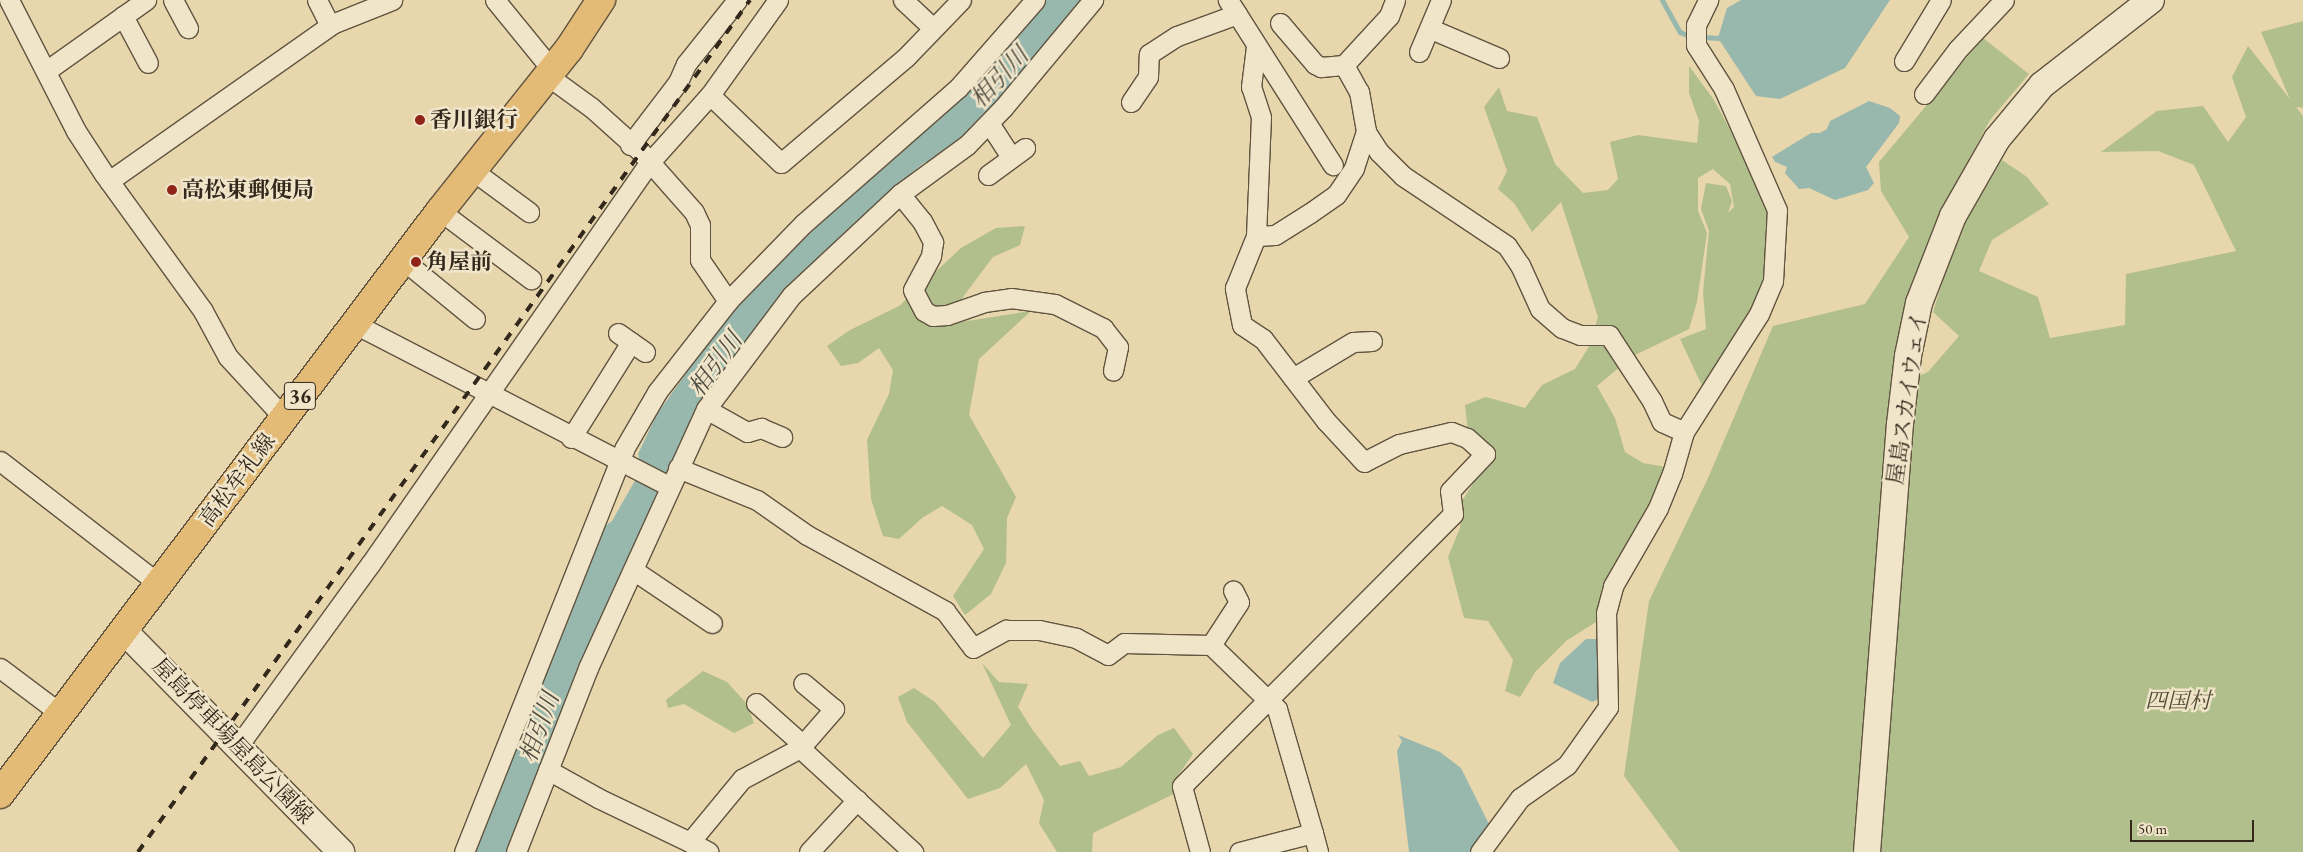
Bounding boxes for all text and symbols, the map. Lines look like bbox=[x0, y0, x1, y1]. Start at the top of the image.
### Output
water label: 相引川 bbox=[964, 41, 1034, 113]
place label: 香川銀行 bbox=[430, 107, 518, 133]
marker: 香川銀行 bbox=[414, 114, 426, 126]
place label: 高松東郵便局 bbox=[182, 177, 314, 203]
marker: 高松東郵便局 bbox=[166, 184, 178, 196]
place label: 角屋前 bbox=[426, 249, 492, 275]
marker: 角屋前 bbox=[410, 256, 422, 268]
street label: 屋島スカイウェイ bbox=[1882, 309, 1932, 487]
water label: 相引川 bbox=[682, 326, 748, 402]
road number: 36 bbox=[284, 378, 316, 414]
street label: 高松牟礼線 bbox=[193, 428, 281, 532]
street label: 屋島停車場屋島公園線 bbox=[147, 653, 319, 829]
water label: 相引川 bbox=[513, 688, 565, 766]
park label: 四国村 bbox=[2145, 688, 2211, 714]
scale bar bbox=[2133, 810, 2257, 842]
text: 50 m bbox=[2138, 819, 2167, 838]

